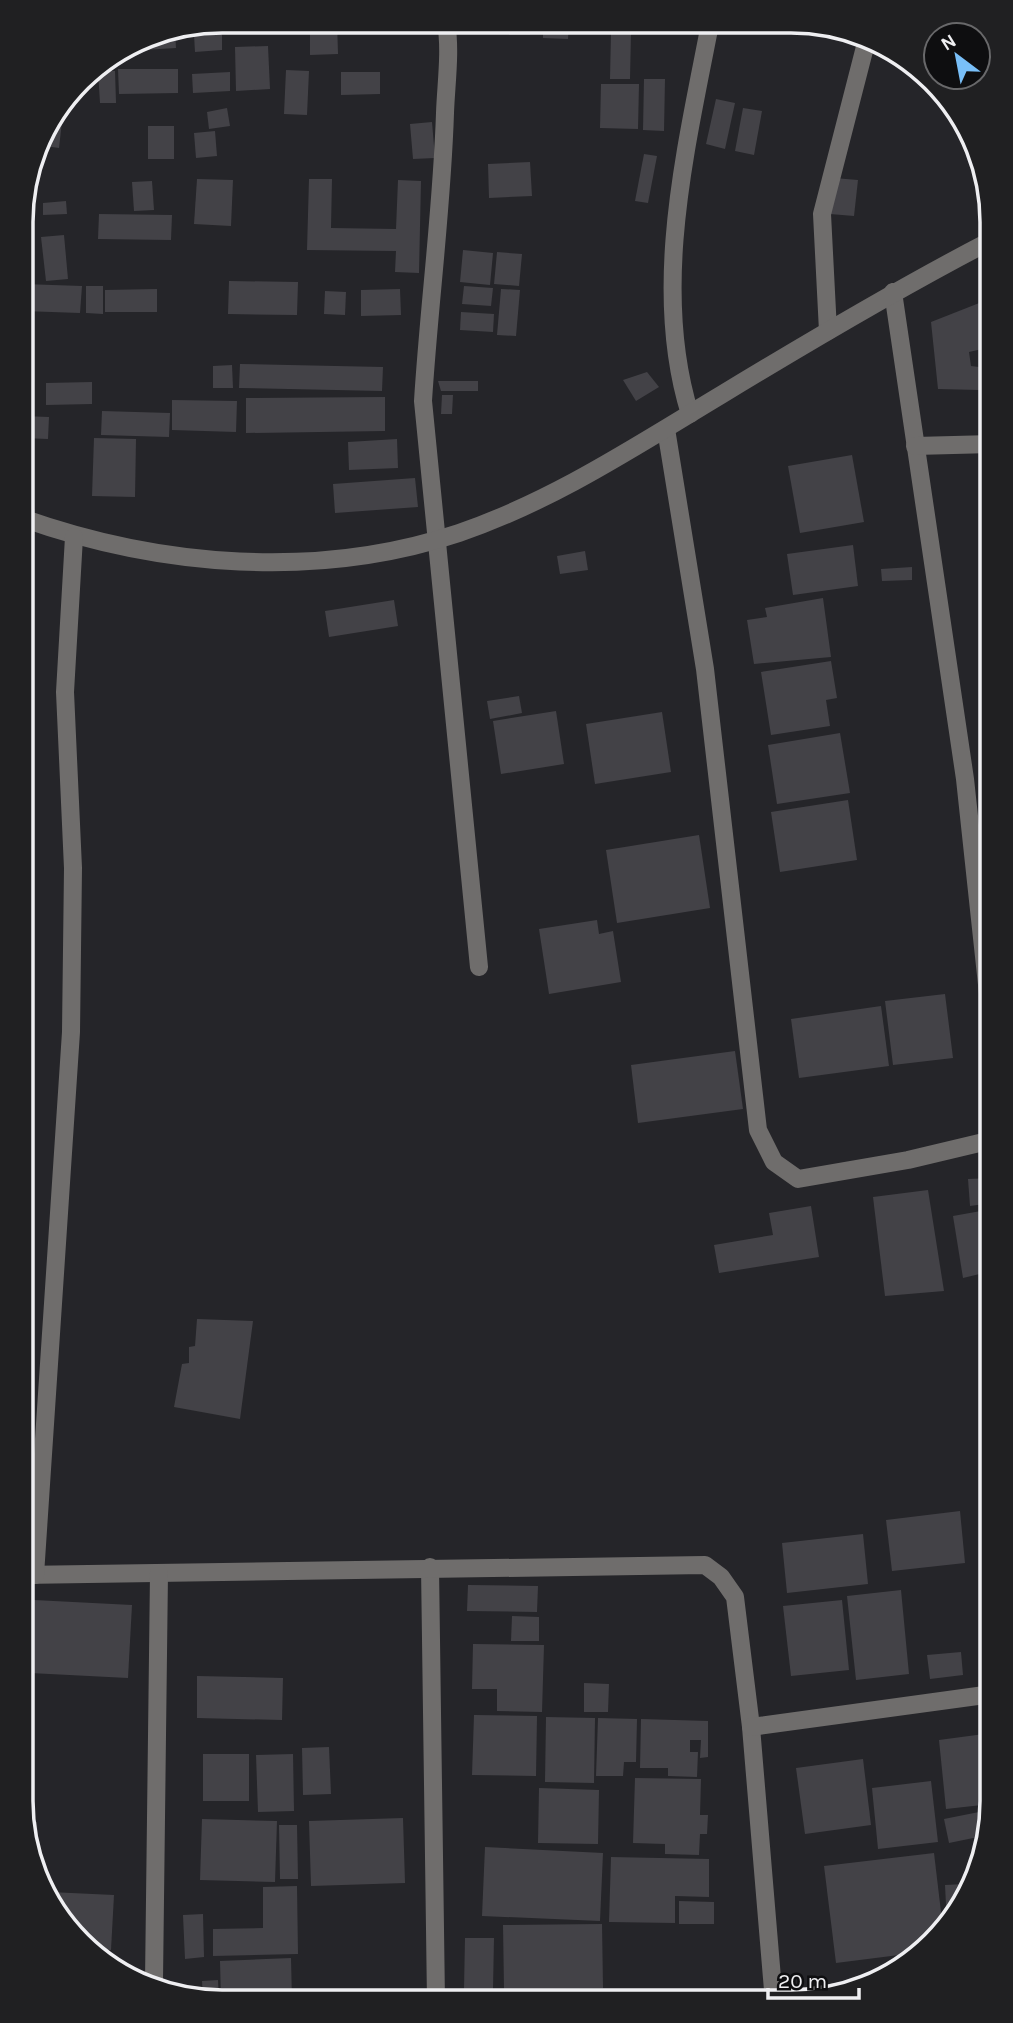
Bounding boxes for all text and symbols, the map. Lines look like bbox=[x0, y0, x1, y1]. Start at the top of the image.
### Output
north arrow bbox=[922, 21, 992, 91]
text: N bbox=[937, 29, 960, 55]
scale bar bbox=[768, 1956, 859, 2000]
text: 20 m bbox=[778, 1969, 827, 1993]

